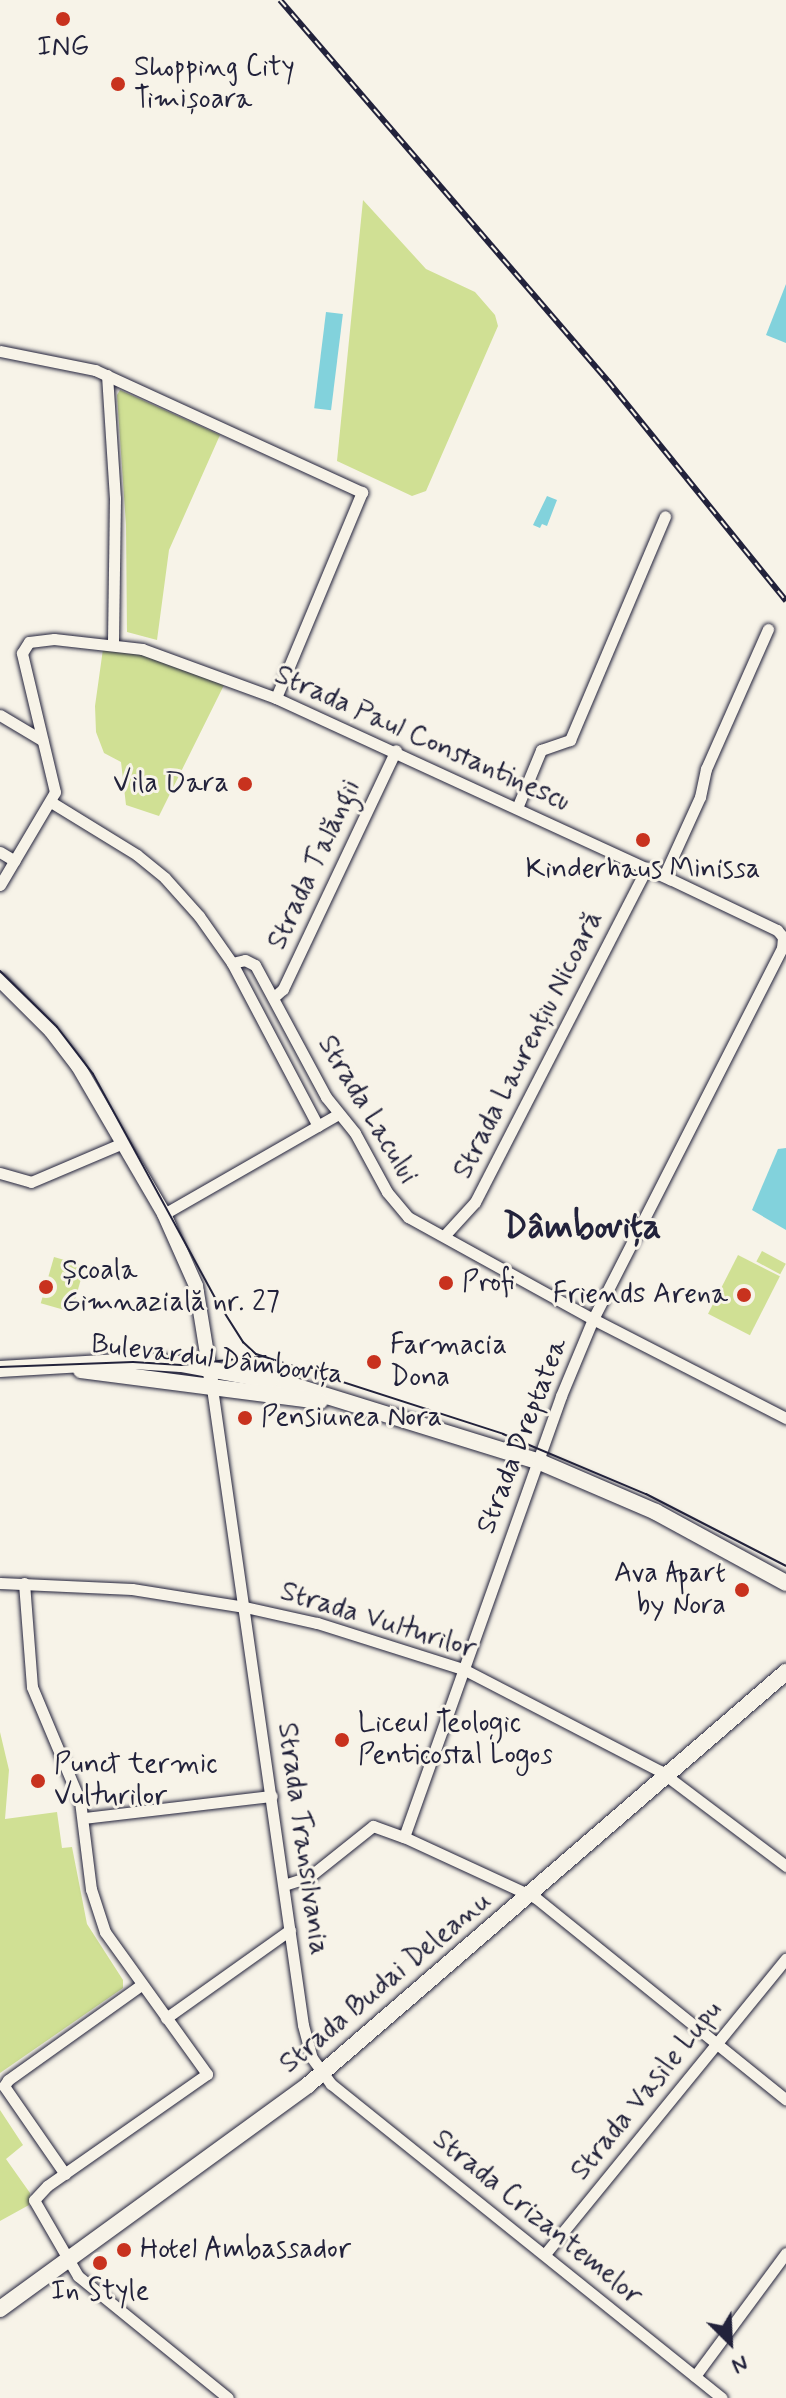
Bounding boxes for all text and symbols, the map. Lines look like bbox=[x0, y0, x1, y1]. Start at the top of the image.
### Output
marker: ING bbox=[54, 10, 72, 28]
place label: ING bbox=[37, 31, 89, 65]
place label: Shopping City Timișoara bbox=[134, 51, 295, 117]
marker: Shopping City Timișoara bbox=[109, 75, 127, 93]
street label: Strada Paul Constantinescu bbox=[271, 659, 573, 819]
place label: Vila Dara bbox=[118, 767, 229, 801]
marker: Vila Dara bbox=[236, 775, 254, 793]
street label: Strada Talăngii bbox=[263, 778, 367, 952]
marker: Kinderhaus Minissa bbox=[634, 831, 652, 849]
place label: Kinderhaus Minissa bbox=[524, 853, 762, 887]
street label: Strada Laurențiu Nicoară bbox=[446, 903, 612, 1187]
street label: Strada Lacului bbox=[309, 1029, 425, 1191]
district label: Dâmbovița bbox=[503, 1206, 661, 1250]
place label: Școala Gimnazială nr. 27 bbox=[62, 1254, 280, 1320]
place label: Profi bbox=[462, 1266, 515, 1300]
marker: Profi bbox=[437, 1274, 455, 1292]
marker: Școala Gimnazială nr. 27 bbox=[37, 1278, 55, 1296]
place label: Friends Arena bbox=[553, 1278, 728, 1312]
marker: Friends Arena bbox=[735, 1286, 753, 1304]
street label: Bulevardul Dâmbovița bbox=[89, 1328, 345, 1392]
place label: Farmacia Dona bbox=[390, 1329, 507, 1395]
street label: Strada Dreptatea bbox=[470, 1333, 576, 1539]
marker: Farmacia Dona bbox=[365, 1353, 383, 1371]
place label: Pensiunea Nora bbox=[261, 1401, 442, 1435]
marker: Pensiunea Nora bbox=[236, 1409, 254, 1427]
place label: Ava Apart by Nora bbox=[614, 1557, 726, 1623]
street label: Strada Vulturilor bbox=[277, 1576, 479, 1666]
marker: Ava Apart by Nora bbox=[733, 1581, 751, 1599]
place label: Liceul Teologic Penticostal Logos bbox=[358, 1707, 554, 1773]
street label: Strada Transilvania bbox=[269, 1719, 335, 1959]
marker: Liceul Teologic Penticostal Logos bbox=[333, 1731, 351, 1749]
place label: Punct termic Vulturilor bbox=[54, 1748, 218, 1814]
marker: Punct termic Vulturilor bbox=[29, 1772, 47, 1790]
street label: Strada Budai Deleanu bbox=[275, 1886, 497, 2080]
street label: Strada Vasile Lupu bbox=[566, 1997, 728, 2185]
street label: Strada Crizantemelor bbox=[424, 2122, 650, 2314]
place label: Hotel Ambassador bbox=[140, 2233, 355, 2267]
marker: Hotel Ambassador bbox=[115, 2241, 133, 2259]
marker: In Style bbox=[91, 2254, 109, 2272]
place label: In Style bbox=[52, 2275, 148, 2309]
north arrow bbox=[690, 2302, 770, 2382]
text: N bbox=[727, 2348, 752, 2380]

